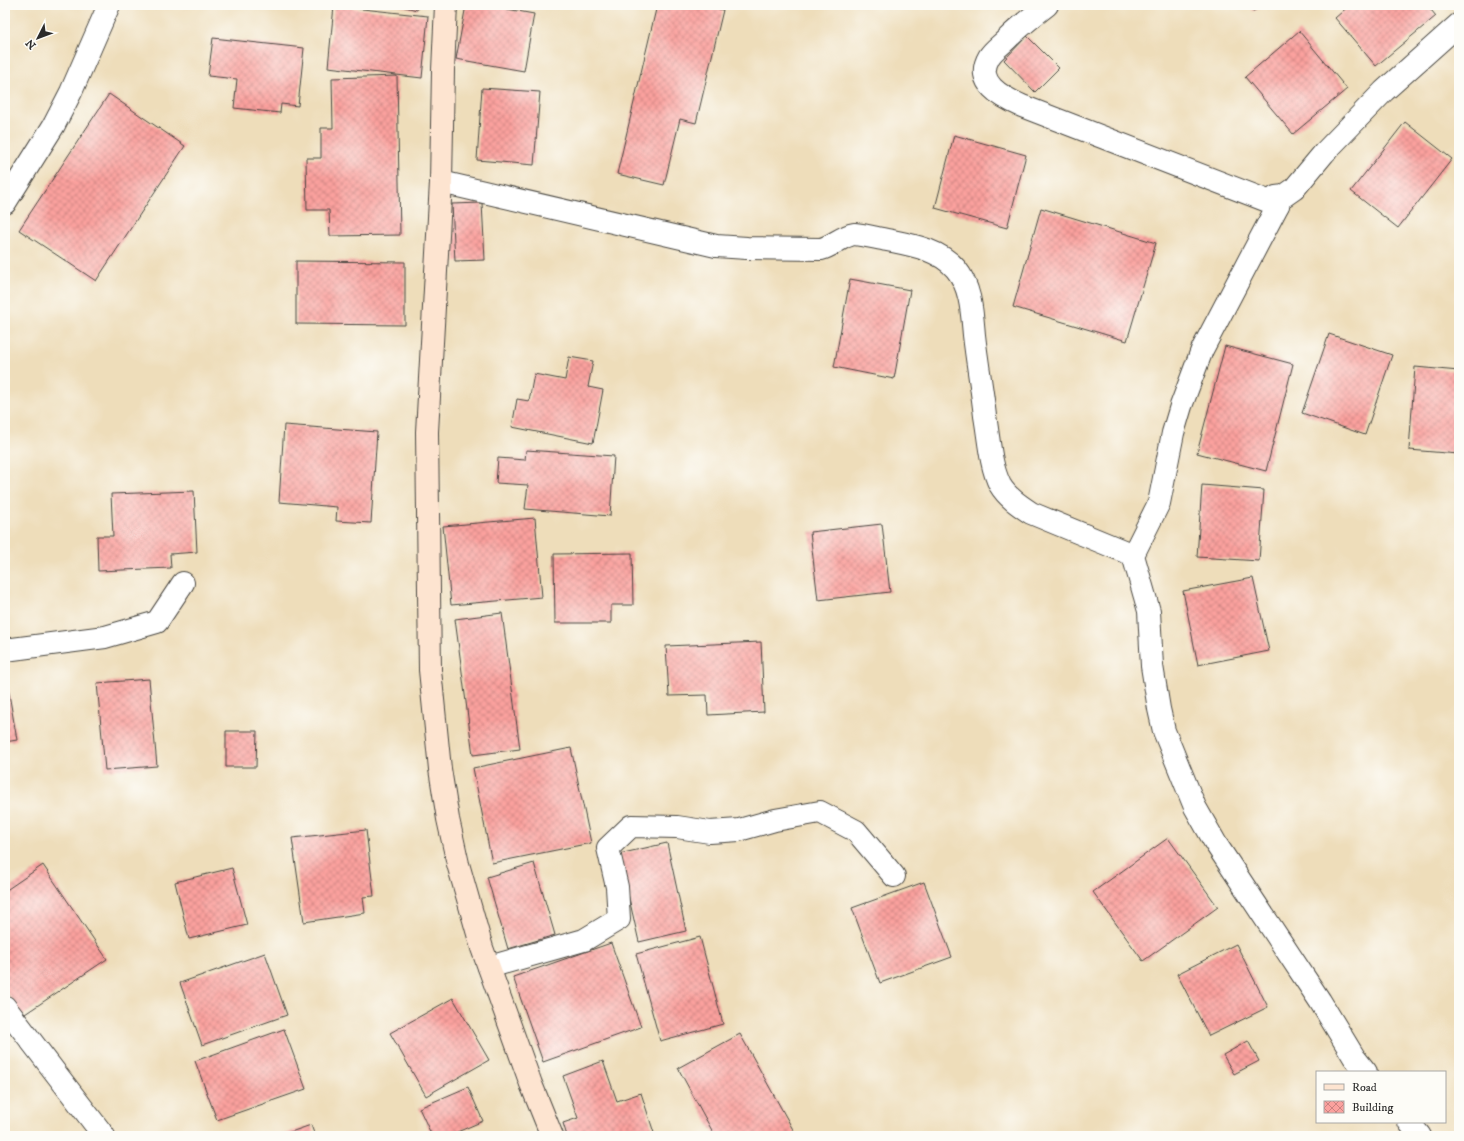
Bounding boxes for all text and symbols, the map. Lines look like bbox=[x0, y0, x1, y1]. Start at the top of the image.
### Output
north arrow bbox=[18, 18, 58, 58]
text: N bbox=[23, 36, 40, 52]
legend bbox=[1316, 1071, 1446, 1123]
text: Road bbox=[1352, 1080, 1377, 1095]
text: Building bbox=[1352, 1100, 1393, 1115]

